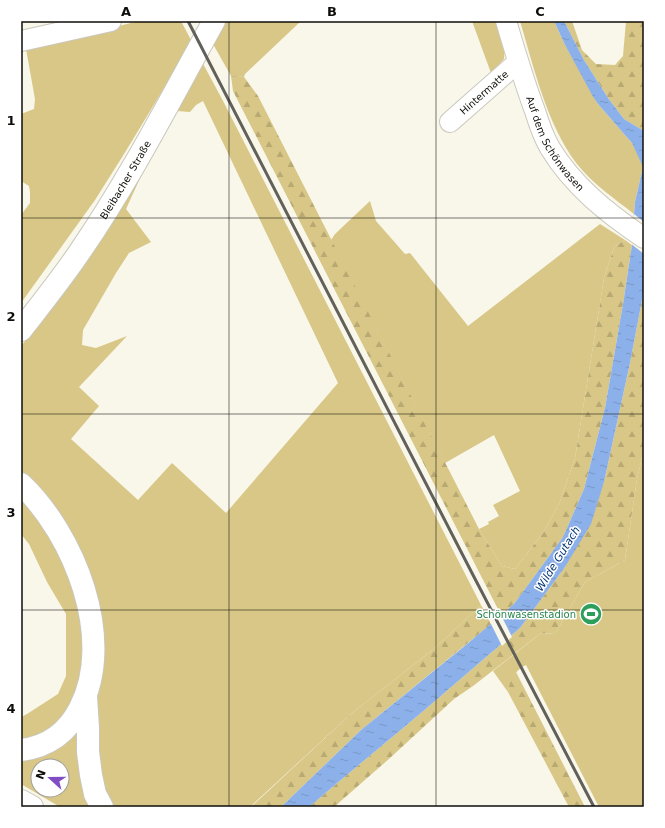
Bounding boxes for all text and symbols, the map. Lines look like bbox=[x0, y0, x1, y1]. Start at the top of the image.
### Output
text: A bbox=[121, 4, 131, 19]
text: B bbox=[327, 4, 337, 19]
text: C bbox=[535, 4, 545, 19]
street label: Hintermatte bbox=[457, 68, 510, 116]
street label: Auf dem Schönwasen bbox=[525, 95, 586, 193]
text: 1 bbox=[6, 113, 16, 128]
street label: Bleibacher Straße bbox=[97, 138, 153, 221]
text: 2 bbox=[6, 309, 16, 324]
text: 3 bbox=[6, 505, 16, 520]
water label: Wilde Gutach bbox=[533, 524, 583, 594]
sports icon: Schönwasenstadion bbox=[578, 601, 604, 627]
place label: Schönwasenstadion bbox=[477, 609, 576, 620]
text: 4 bbox=[6, 701, 16, 716]
north arrow bbox=[30, 758, 70, 798]
text: N bbox=[33, 768, 49, 781]

